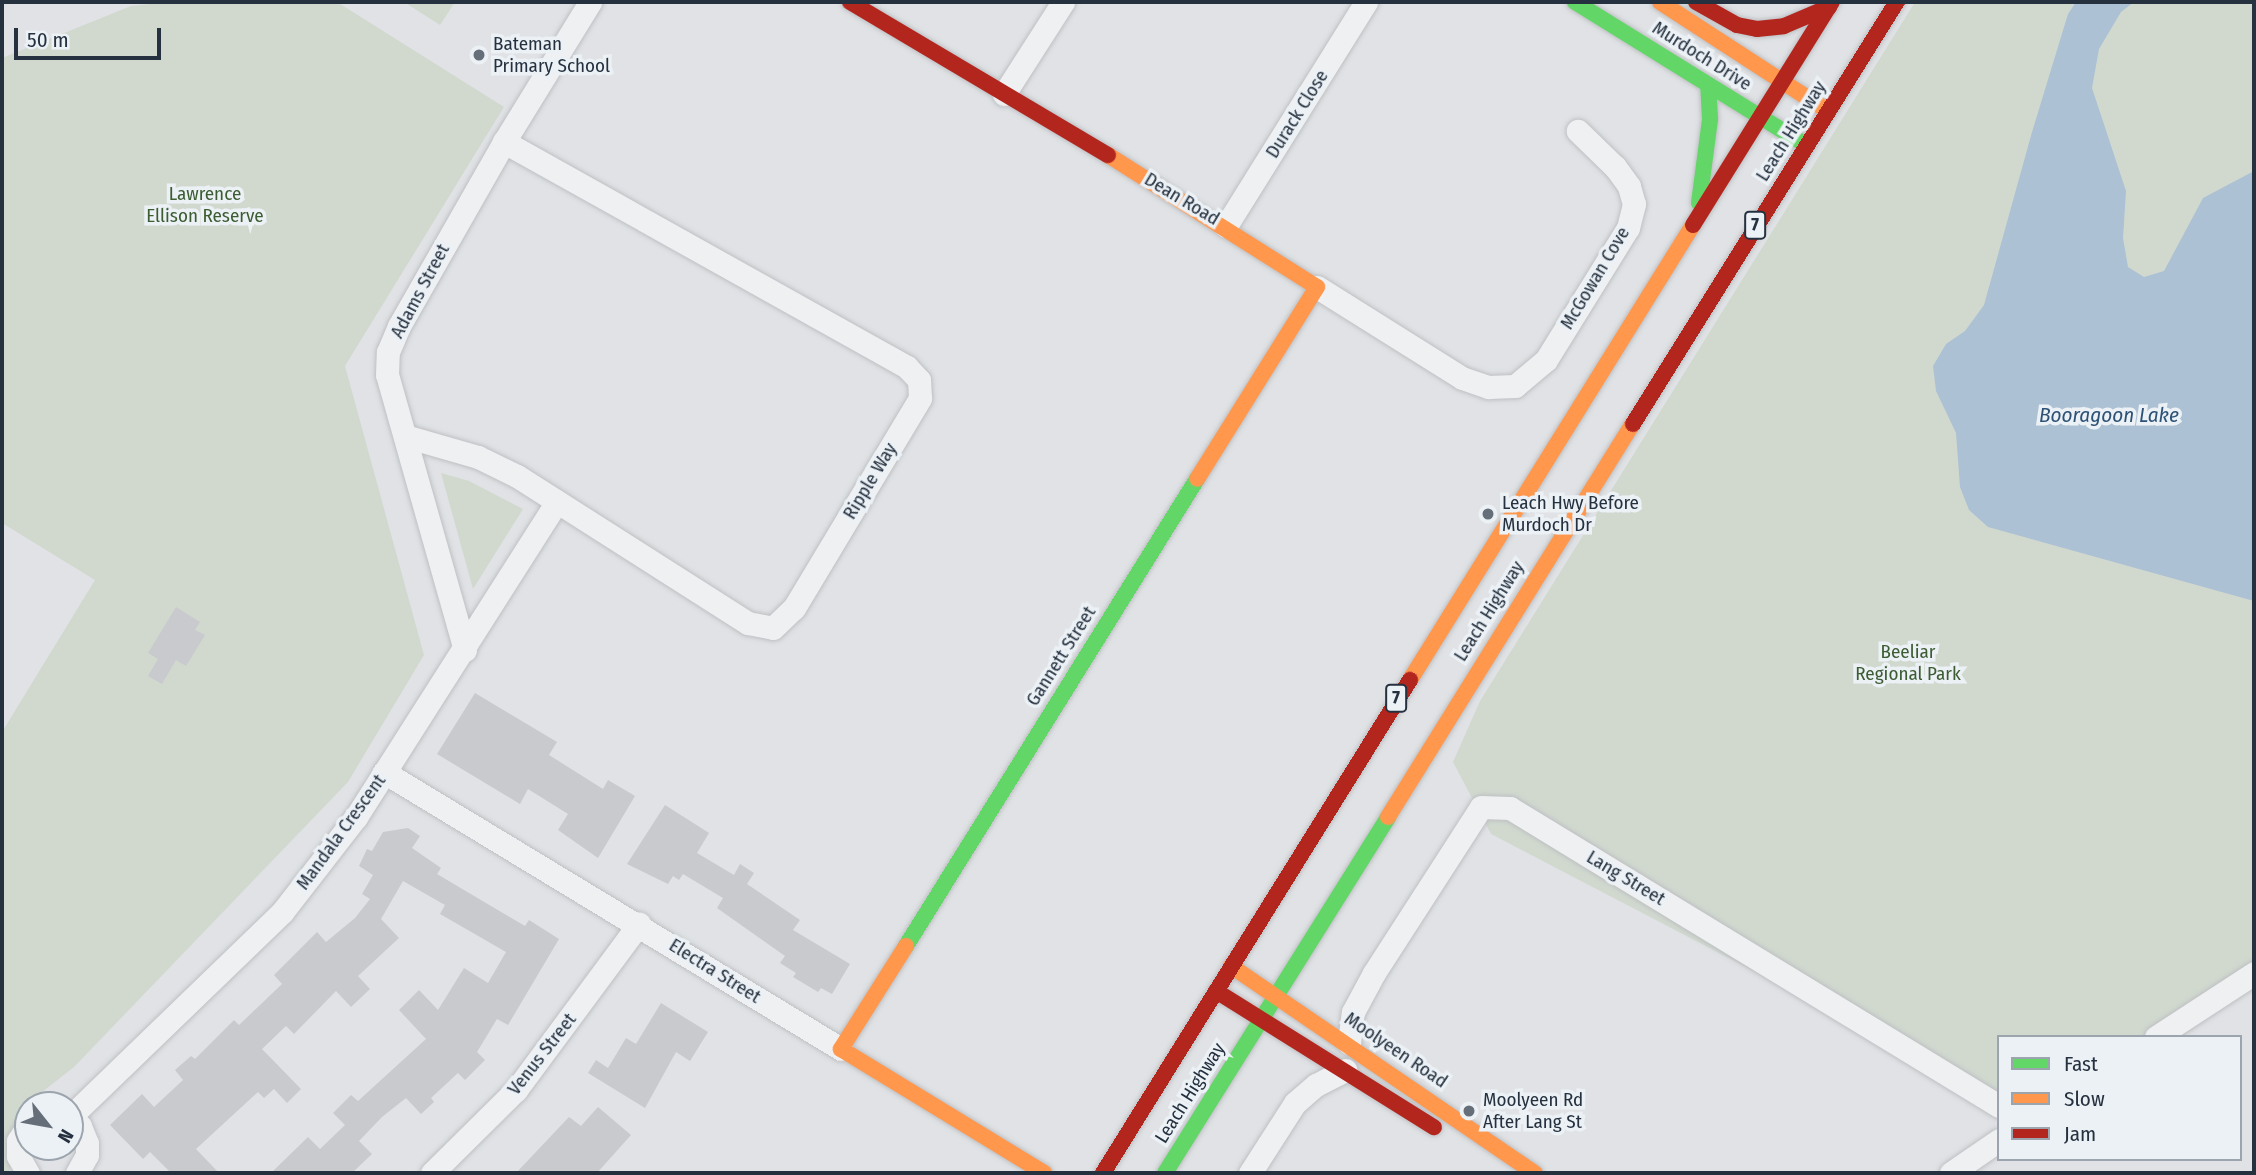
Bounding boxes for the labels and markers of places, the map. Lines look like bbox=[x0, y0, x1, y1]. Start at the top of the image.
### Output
place label: Bateman Primary School bbox=[493, 33, 610, 77]
marker: Bateman Primary School bbox=[471, 47, 487, 63]
place label: Leach Hwy Before Murdoch Dr bbox=[1502, 492, 1639, 536]
marker: Leach Hwy Before Murdoch Dr bbox=[1480, 506, 1496, 522]
place label: Moolyeen Rd After Lang St bbox=[1483, 1089, 1583, 1133]
marker: Moolyeen Rd After Lang St bbox=[1461, 1103, 1477, 1119]

